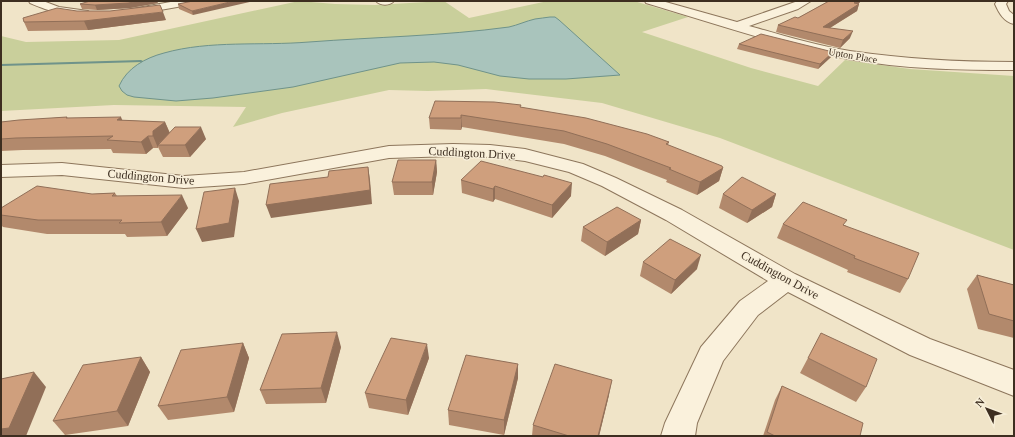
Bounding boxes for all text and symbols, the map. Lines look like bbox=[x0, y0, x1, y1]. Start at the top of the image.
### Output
street label: Upton Place bbox=[828, 46, 879, 65]
street label: Cuddington Drive bbox=[428, 144, 516, 162]
street label: Cuddington Drive bbox=[107, 166, 195, 188]
street label: Cuddington Drive bbox=[739, 248, 821, 302]
north arrow bbox=[967, 389, 1007, 429]
text: N bbox=[972, 395, 987, 409]

